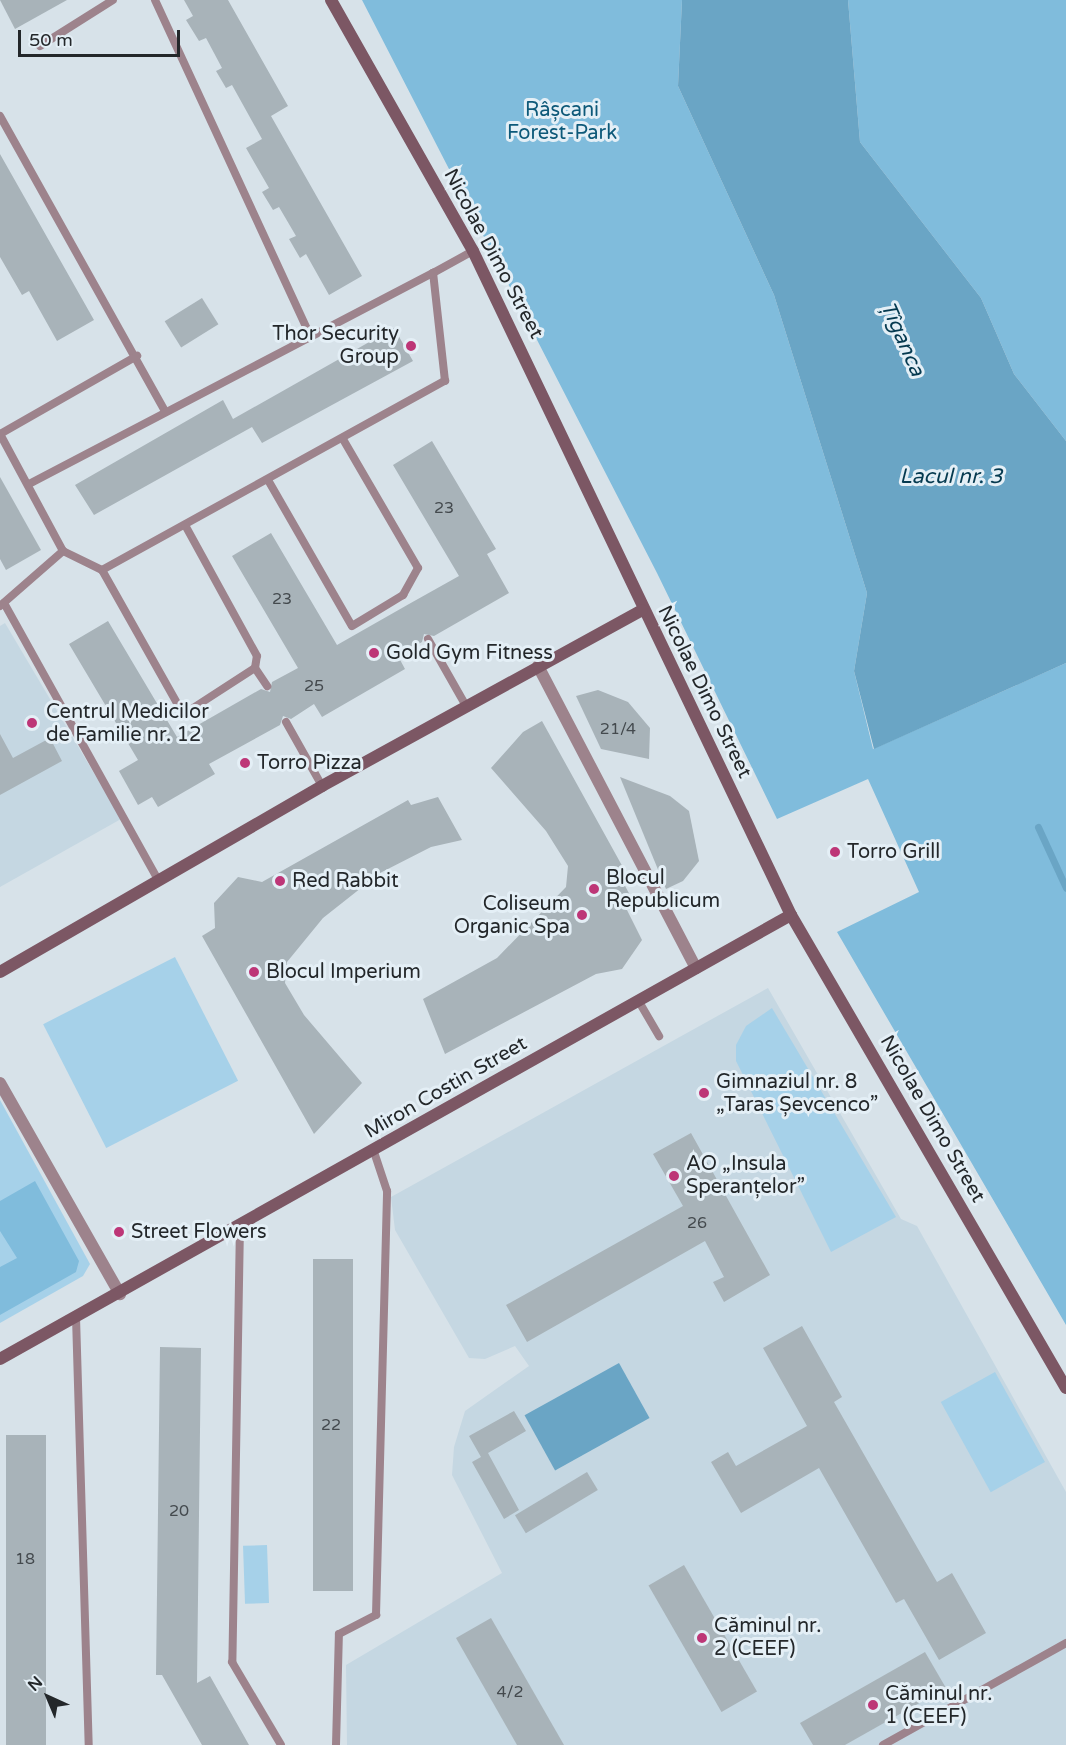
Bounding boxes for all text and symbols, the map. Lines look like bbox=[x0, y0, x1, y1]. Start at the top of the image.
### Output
scale bar bbox=[21, 18, 183, 56]
text: 50 m bbox=[29, 29, 73, 51]
park label: Râșcani Forest-Park bbox=[507, 99, 617, 146]
street label: Nicolae Dimo Street bbox=[438, 165, 548, 343]
water label: Țîganca bbox=[874, 298, 930, 380]
place label: Thor Security Group bbox=[272, 322, 399, 369]
marker: Thor Security Group bbox=[404, 339, 418, 353]
water label: Lacul nr. 3 bbox=[900, 464, 1002, 490]
house number: 23 bbox=[434, 498, 454, 518]
house number: 23 bbox=[272, 589, 292, 609]
street label: Nicolae Dimo Street bbox=[652, 602, 756, 782]
place label: Gold Gym Fitness bbox=[386, 641, 553, 665]
marker: Gold Gym Fitness bbox=[367, 646, 381, 660]
house number: 25 bbox=[304, 676, 324, 696]
place label: Centrul Medicilor de Familie nr. 12 bbox=[46, 700, 209, 747]
marker: Centrul Medicilor de Familie nr. 12 bbox=[23, 714, 41, 732]
house number: 21/4 bbox=[600, 719, 636, 739]
place label: Torro Pizza bbox=[257, 751, 362, 775]
marker: Torro Pizza bbox=[238, 756, 252, 770]
place label: Torro Grill bbox=[847, 840, 940, 864]
marker: Torro Grill bbox=[828, 845, 842, 859]
place label: Blocul Republicum bbox=[606, 866, 720, 913]
place label: Red Rabbit bbox=[292, 869, 399, 893]
marker: Red Rabbit bbox=[273, 874, 287, 888]
marker: Blocul Republicum bbox=[587, 882, 601, 896]
place label: Coliseum Organic Spa bbox=[454, 892, 570, 939]
marker: Coliseum Organic Spa bbox=[575, 908, 589, 922]
place label: Blocul Imperium bbox=[266, 960, 421, 984]
marker: Blocul Imperium bbox=[247, 965, 261, 979]
street label: Nicolae Dimo Street bbox=[874, 1031, 990, 1207]
street label: Miron Costin Street bbox=[361, 1032, 531, 1144]
place label: Gimnaziul nr. 8 „Taras Șevcenco” bbox=[716, 1070, 878, 1117]
marker: Gimnaziul nr. 8 „Taras Șevcenco” bbox=[697, 1086, 711, 1100]
place label: AO „Insula Speranțelor” bbox=[686, 1152, 805, 1199]
marker: AO „Insula Speranțelor” bbox=[667, 1169, 681, 1183]
house number: 26 bbox=[687, 1213, 707, 1233]
place label: Street Flowers bbox=[131, 1220, 267, 1244]
marker: Street Flowers bbox=[112, 1225, 126, 1239]
house number: 22 bbox=[321, 1415, 341, 1435]
house number: 20 bbox=[169, 1501, 189, 1521]
house number: 18 bbox=[15, 1549, 35, 1569]
place label: Căminul nr. 2 (CEEF) bbox=[714, 1614, 821, 1661]
marker: Căminul nr. 2 (CEEF) bbox=[695, 1631, 709, 1645]
north arrow bbox=[18, 1667, 78, 1727]
text: N bbox=[24, 1672, 47, 1696]
house number: 4/2 bbox=[496, 1682, 524, 1702]
place label: Căminul nr. 1 (CEEF) bbox=[885, 1682, 992, 1729]
marker: Căminul nr. 1 (CEEF) bbox=[866, 1698, 880, 1712]

